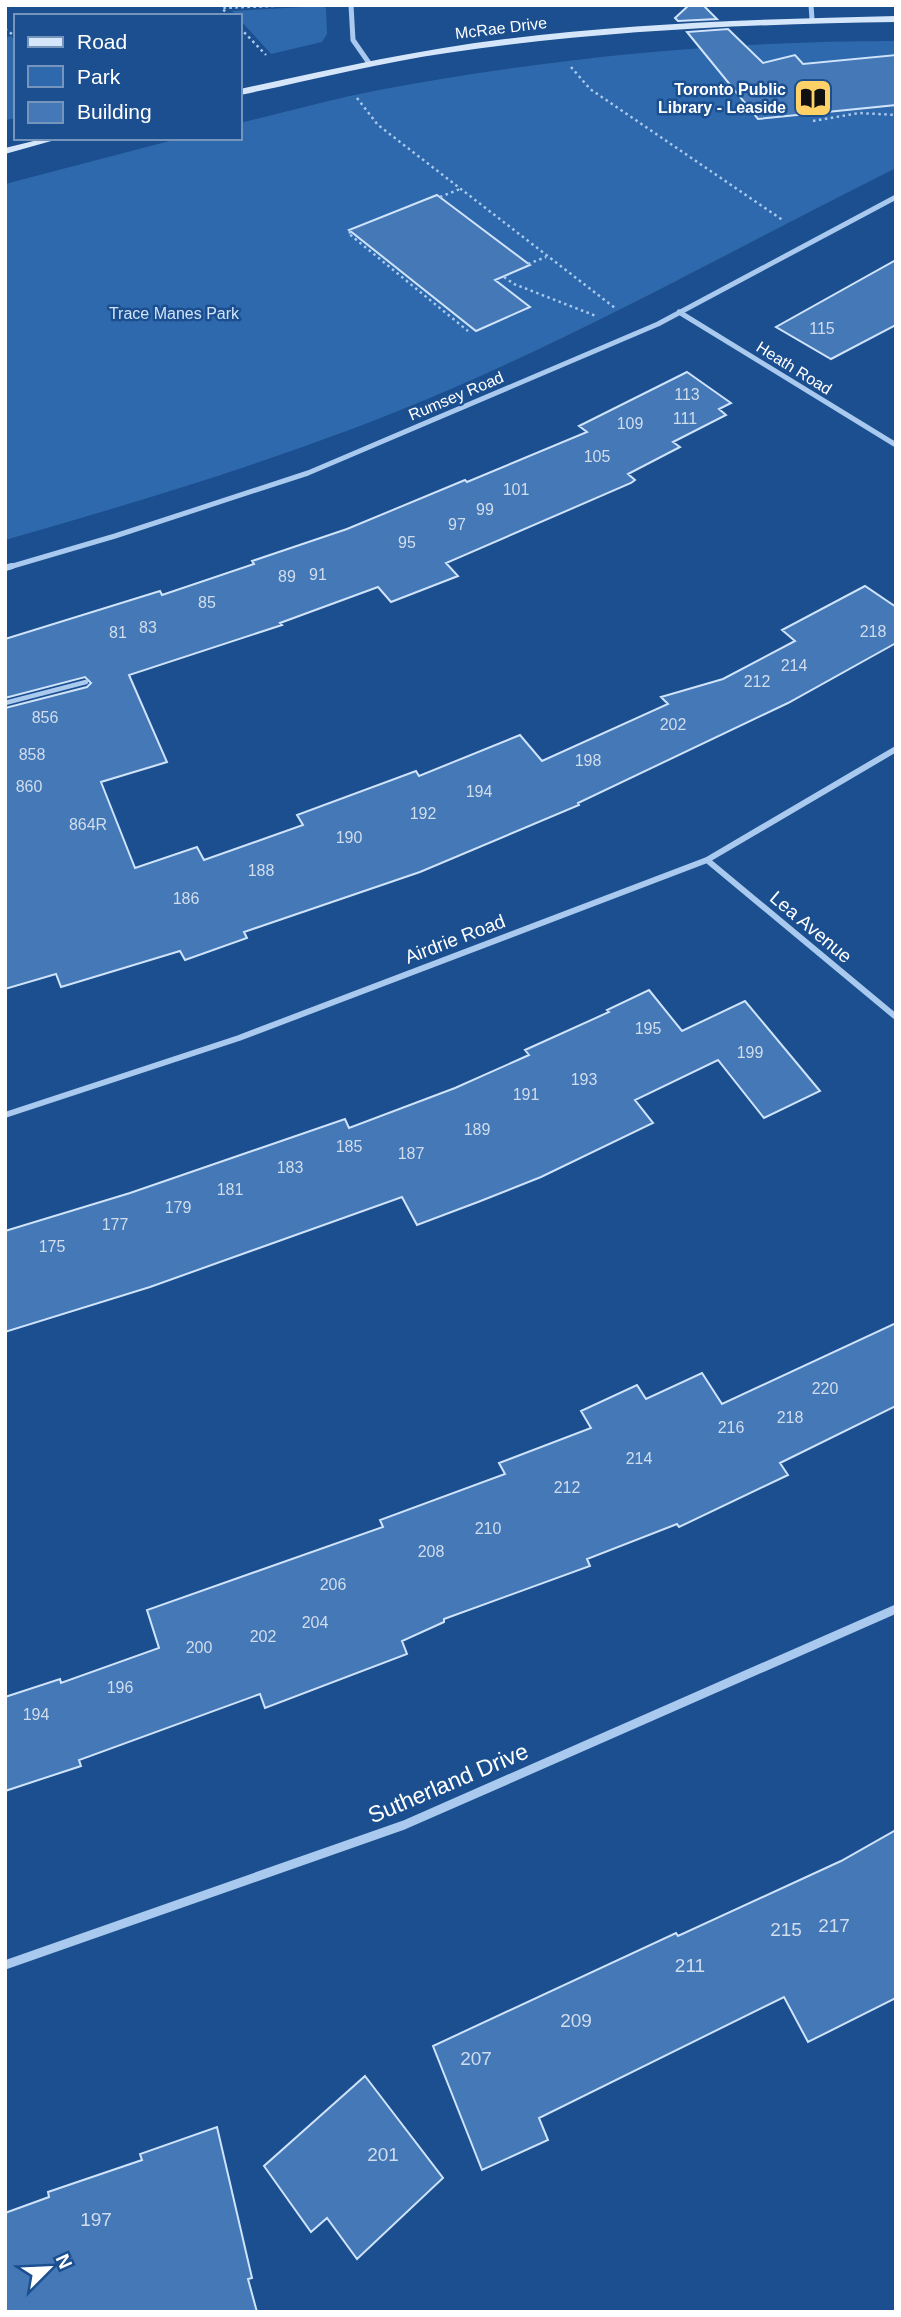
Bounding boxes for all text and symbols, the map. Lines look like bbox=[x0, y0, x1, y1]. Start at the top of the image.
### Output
legend bbox=[14, 14, 242, 140]
street label: McRae Drive bbox=[454, 14, 548, 42]
text: Road bbox=[77, 30, 127, 53]
text: Park bbox=[77, 65, 121, 88]
library icon: Toronto Public Library - Leaside bbox=[792, 77, 834, 119]
place label: Toronto Public Library - Leaside bbox=[658, 81, 786, 116]
text: Building bbox=[77, 100, 152, 123]
park label: Trace Manes Park bbox=[109, 305, 240, 322]
house number: 115 bbox=[809, 320, 835, 337]
street label: Heath Road bbox=[753, 338, 835, 398]
street label: Rumsey Road bbox=[406, 368, 506, 424]
house number: 113 bbox=[674, 386, 700, 403]
house number: 111 bbox=[673, 410, 697, 427]
house number: 109 bbox=[617, 415, 643, 432]
house number: 105 bbox=[584, 448, 610, 465]
house number: 101 bbox=[503, 481, 529, 498]
house number: 99 bbox=[476, 501, 494, 518]
house number: 97 bbox=[448, 516, 466, 533]
house number: 95 bbox=[398, 534, 416, 551]
house number: 91 bbox=[309, 566, 327, 583]
house number: 89 bbox=[278, 568, 296, 585]
house number: 85 bbox=[198, 594, 216, 611]
house number: 83 bbox=[139, 619, 157, 636]
house number: 218 bbox=[860, 623, 886, 640]
house number: 81 bbox=[109, 624, 127, 641]
house number: 214 bbox=[781, 657, 807, 674]
house number: 212 bbox=[744, 673, 770, 690]
house number: 856 bbox=[32, 709, 58, 726]
house number: 202 bbox=[660, 716, 686, 733]
house number: 858 bbox=[19, 746, 45, 763]
house number: 198 bbox=[575, 752, 601, 769]
house number: 860 bbox=[16, 778, 42, 795]
house number: 194 bbox=[466, 783, 492, 800]
house number: 192 bbox=[410, 805, 436, 822]
house number: 864R bbox=[69, 816, 107, 833]
house number: 190 bbox=[336, 829, 362, 846]
house number: 188 bbox=[248, 862, 274, 879]
street label: Lea Avenue bbox=[766, 887, 856, 967]
house number: 186 bbox=[173, 890, 199, 907]
street label: Airdrie Road bbox=[402, 910, 508, 968]
house number: 195 bbox=[635, 1020, 661, 1037]
house number: 199 bbox=[737, 1044, 763, 1061]
house number: 193 bbox=[571, 1071, 597, 1088]
house number: 191 bbox=[513, 1086, 539, 1103]
house number: 189 bbox=[464, 1121, 490, 1138]
house number: 185 bbox=[336, 1138, 362, 1155]
house number: 187 bbox=[398, 1145, 424, 1162]
house number: 183 bbox=[277, 1159, 303, 1176]
house number: 181 bbox=[217, 1181, 243, 1198]
house number: 179 bbox=[165, 1199, 191, 1216]
house number: 177 bbox=[102, 1216, 128, 1233]
house number: 175 bbox=[39, 1238, 65, 1255]
house number: 220 bbox=[812, 1380, 838, 1397]
house number: 218 bbox=[777, 1409, 803, 1426]
house number: 216 bbox=[718, 1419, 744, 1436]
house number: 214 bbox=[626, 1450, 652, 1467]
house number: 212 bbox=[554, 1479, 580, 1496]
house number: 210 bbox=[475, 1520, 501, 1537]
house number: 208 bbox=[418, 1543, 444, 1560]
house number: 206 bbox=[320, 1576, 346, 1593]
house number: 204 bbox=[302, 1614, 328, 1631]
house number: 202 bbox=[250, 1628, 276, 1645]
house number: 200 bbox=[186, 1639, 212, 1656]
house number: 196 bbox=[107, 1679, 133, 1696]
house number: 194 bbox=[23, 1706, 49, 1723]
street label: Sutherland Drive bbox=[364, 1738, 532, 1828]
house number: 217 bbox=[818, 1915, 850, 1936]
house number: 215 bbox=[770, 1919, 802, 1940]
house number: 211 bbox=[675, 1955, 705, 1976]
house number: 209 bbox=[560, 2010, 592, 2031]
house number: 207 bbox=[460, 2048, 492, 2069]
house number: 201 bbox=[367, 2144, 399, 2165]
house number: 197 bbox=[80, 2209, 112, 2230]
north arrow bbox=[14, 2233, 84, 2303]
text: N bbox=[52, 2251, 76, 2272]

